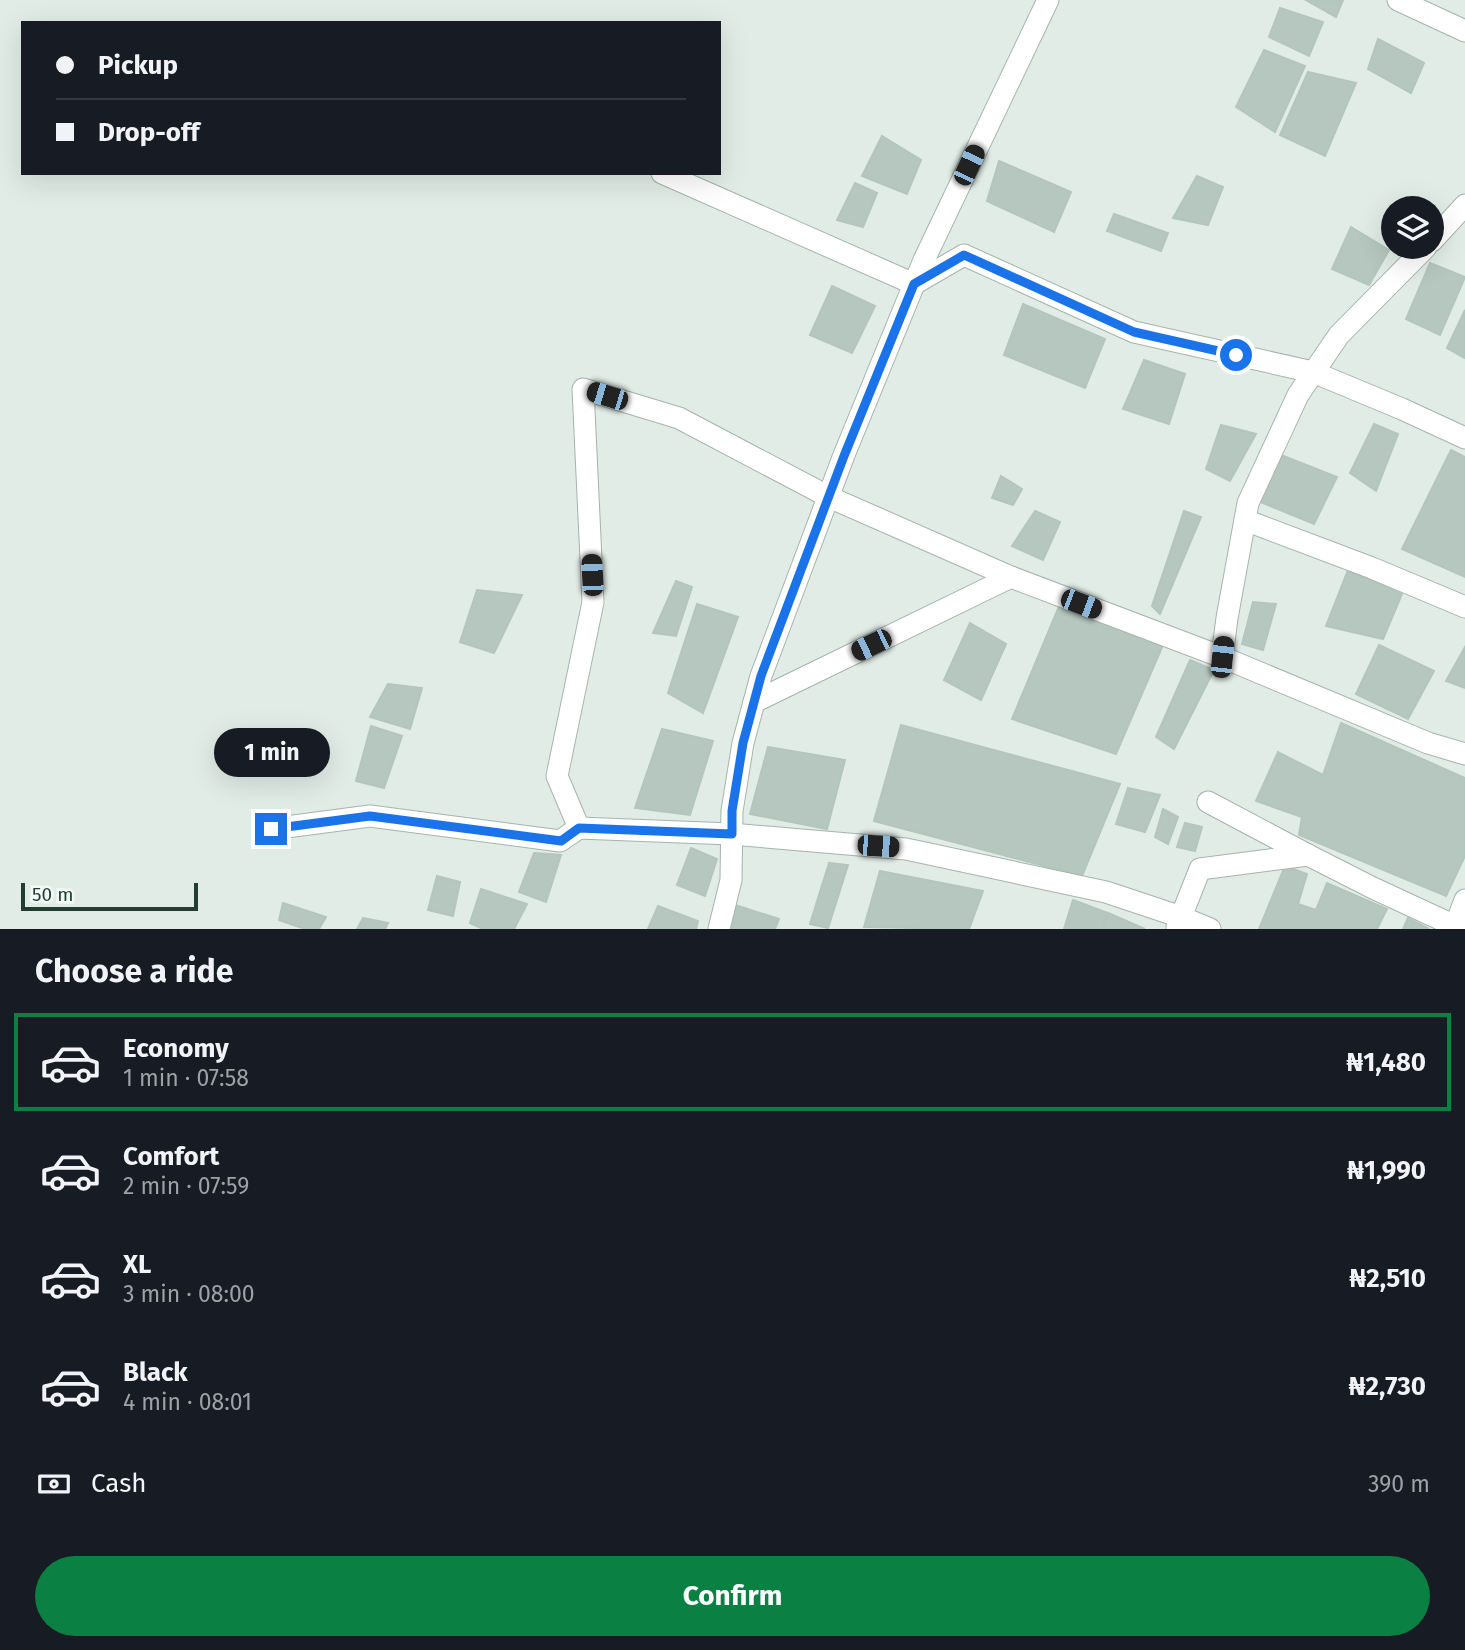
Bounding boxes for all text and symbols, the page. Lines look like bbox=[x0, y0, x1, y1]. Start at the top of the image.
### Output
text: Pickup bbox=[98, 50, 178, 81]
text: Drop-off bbox=[98, 117, 200, 148]
car bbox=[951, 142, 988, 188]
map controls bbox=[1381, 196, 1444, 259]
button: layers bbox=[1381, 196, 1444, 259]
route start bbox=[1220, 339, 1252, 371]
car bbox=[584, 380, 631, 412]
car bbox=[581, 553, 604, 597]
car bbox=[1058, 587, 1105, 621]
car bbox=[848, 626, 895, 664]
car bbox=[1210, 635, 1235, 679]
callout: 1 min bbox=[213, 728, 329, 776]
text: 1 min bbox=[244, 738, 300, 766]
route end bbox=[255, 813, 287, 845]
car bbox=[857, 834, 900, 858]
scale bar bbox=[21, 880, 198, 912]
text: 50 m bbox=[32, 883, 73, 906]
text: Choose a ride bbox=[35, 952, 233, 990]
icon: car bbox=[39, 1031, 102, 1094]
text: Economy bbox=[123, 1033, 229, 1064]
text: ₦1,480 bbox=[1346, 1047, 1426, 1078]
text: 1 min · 07:58 bbox=[123, 1064, 249, 1092]
icon: car bbox=[39, 1139, 102, 1202]
text: Comfort bbox=[123, 1141, 219, 1172]
text: ₦1,990 bbox=[1347, 1155, 1426, 1186]
text: 2 min · 07:59 bbox=[123, 1172, 249, 1200]
icon: car bbox=[39, 1247, 102, 1310]
text: XL bbox=[123, 1249, 151, 1280]
text: ₦2,510 bbox=[1349, 1263, 1426, 1294]
text: 3 min · 08:00 bbox=[123, 1280, 255, 1308]
icon: car bbox=[39, 1355, 102, 1418]
text: Black bbox=[123, 1357, 188, 1388]
text: ₦2,730 bbox=[1349, 1371, 1426, 1402]
text: 4 min · 08:01 bbox=[123, 1388, 252, 1416]
icon: cash bbox=[35, 1465, 73, 1503]
text: Cash bbox=[91, 1468, 147, 1499]
text: 390 m bbox=[1368, 1470, 1430, 1498]
button: Confirm bbox=[35, 1556, 1430, 1636]

